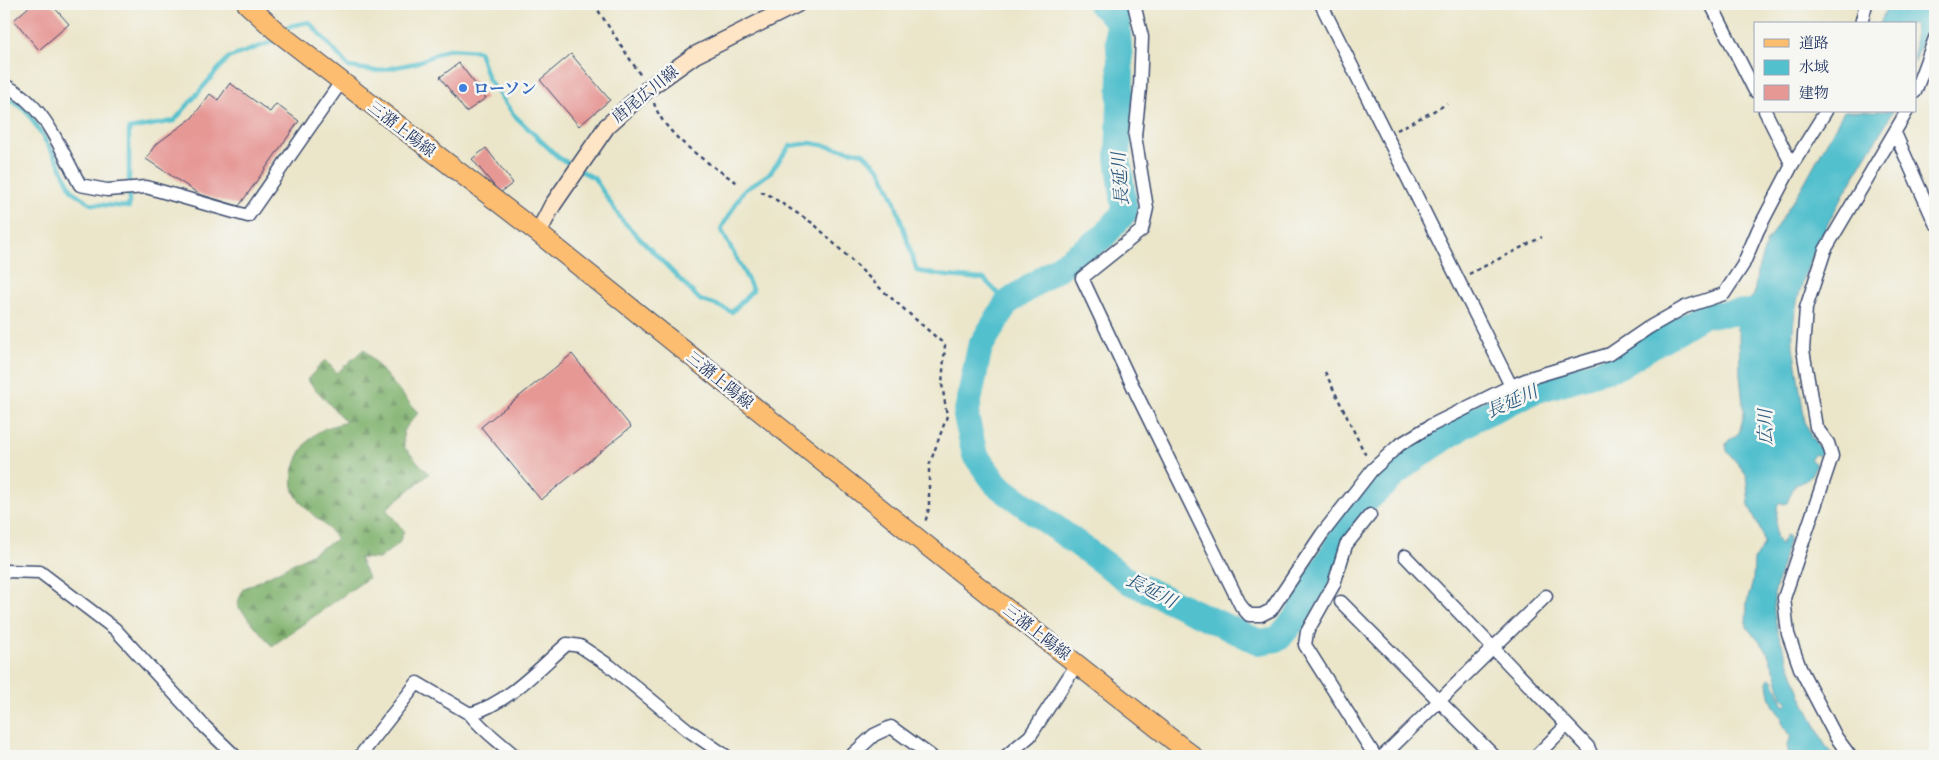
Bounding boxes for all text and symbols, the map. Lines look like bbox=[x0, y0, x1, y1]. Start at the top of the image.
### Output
legend bbox=[1754, 22, 1916, 112]
text: 道路 bbox=[1799, 34, 1829, 52]
text: 水域 bbox=[1799, 58, 1829, 76]
street label: 唐尾広川線 bbox=[608, 61, 682, 127]
place label: ローソン bbox=[473, 79, 536, 98]
marker: ローソン bbox=[457, 82, 469, 94]
text: 建物 bbox=[1799, 84, 1829, 102]
street label: 三潴上陽線 bbox=[365, 97, 439, 161]
water label: 長延川 bbox=[1109, 149, 1133, 207]
street label: 三潴上陽線 bbox=[683, 347, 757, 413]
water label: 長延川 bbox=[1483, 381, 1543, 423]
water label: 広川 bbox=[1755, 407, 1777, 445]
water label: 長延川 bbox=[1122, 569, 1182, 614]
street label: 三潴上陽線 bbox=[1000, 600, 1074, 664]

